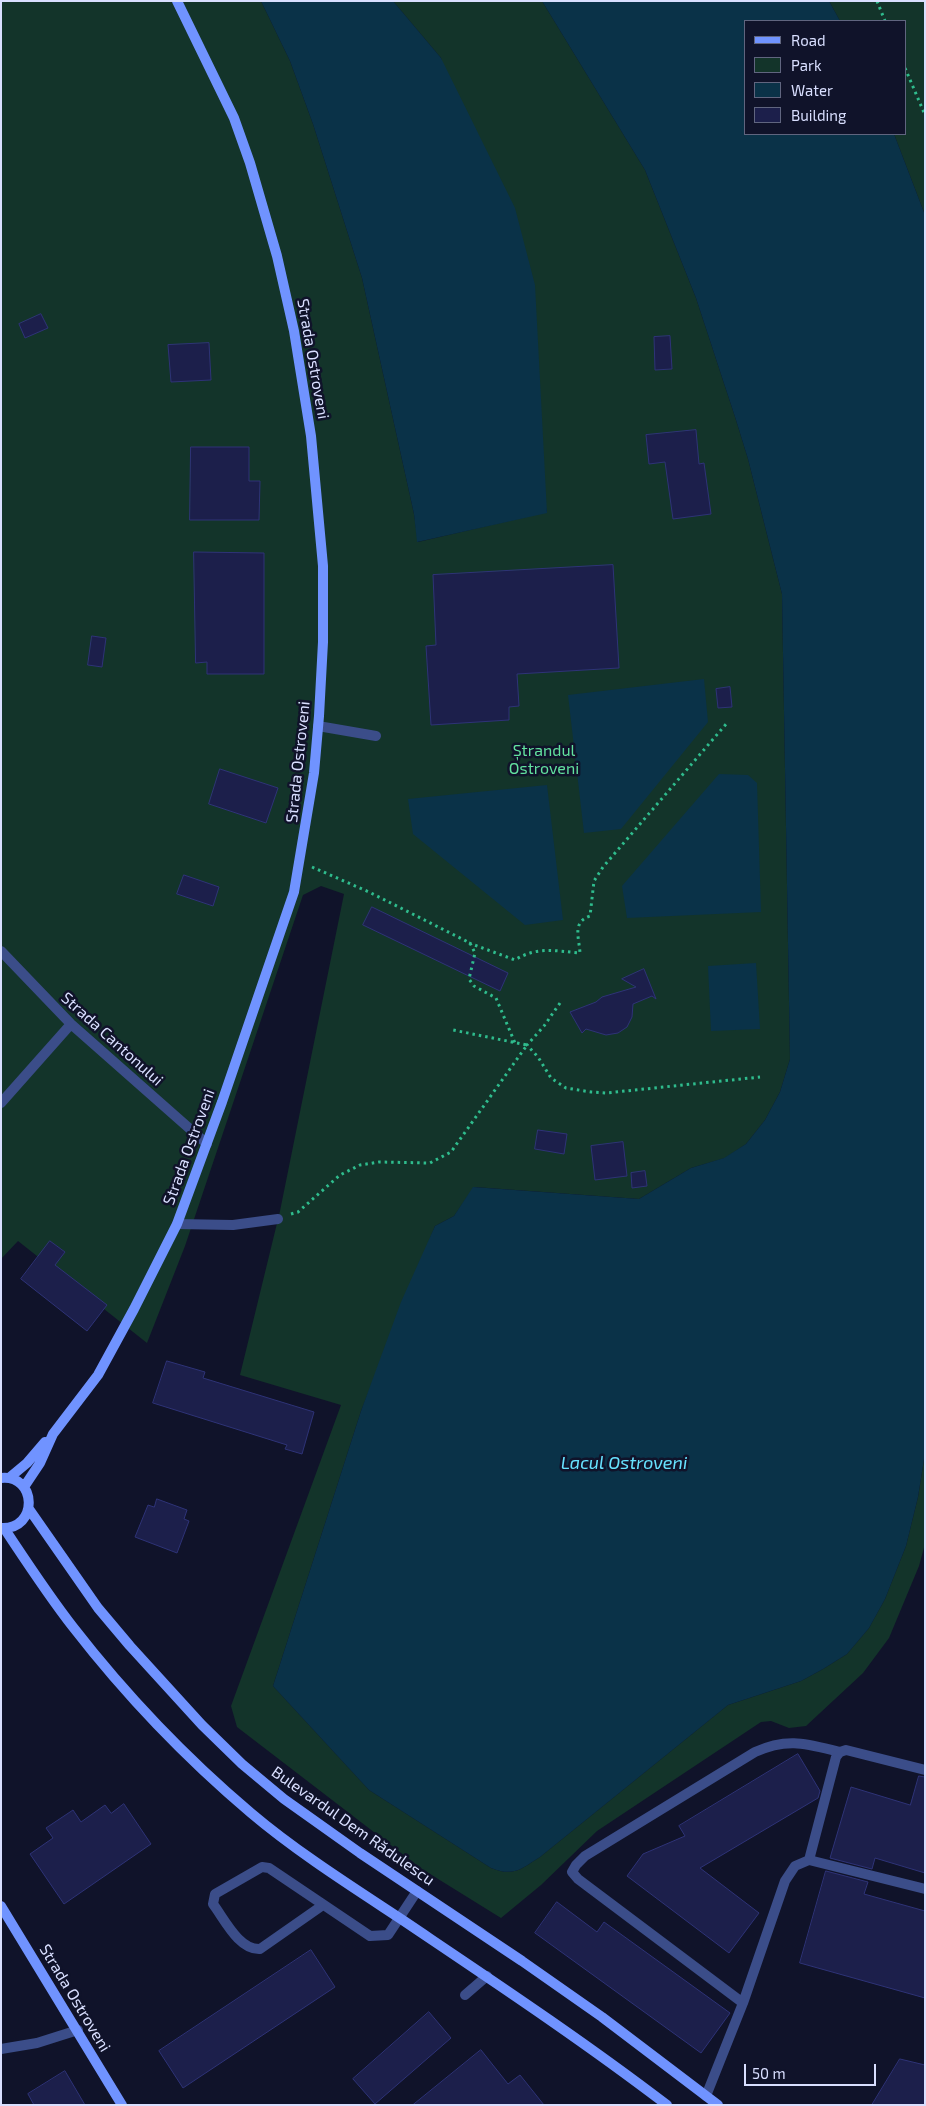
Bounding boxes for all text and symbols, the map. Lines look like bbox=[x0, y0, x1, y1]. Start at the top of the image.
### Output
legend bbox=[744, 20, 906, 135]
text: Road bbox=[791, 31, 826, 49]
text: Park bbox=[791, 56, 822, 74]
text: Water bbox=[791, 81, 833, 99]
text: Building bbox=[791, 106, 846, 124]
street label: Strada Ostroveni bbox=[293, 297, 333, 421]
street label: Strada Ostroveni bbox=[282, 700, 314, 824]
park label: Ștrandul Ostroveni bbox=[509, 741, 579, 779]
street label: Strada Cantonului bbox=[57, 988, 167, 1090]
street label: Strada Ostroveni bbox=[159, 1086, 219, 1208]
water label: Lacul Ostroveni bbox=[561, 1452, 687, 1474]
street label: Bulevardul Dem Rădulescu bbox=[268, 1762, 438, 1890]
street label: Strada Ostroveni bbox=[35, 1941, 115, 2055]
scale bar bbox=[746, 2054, 878, 2086]
text: 50 m bbox=[752, 2064, 786, 2082]

